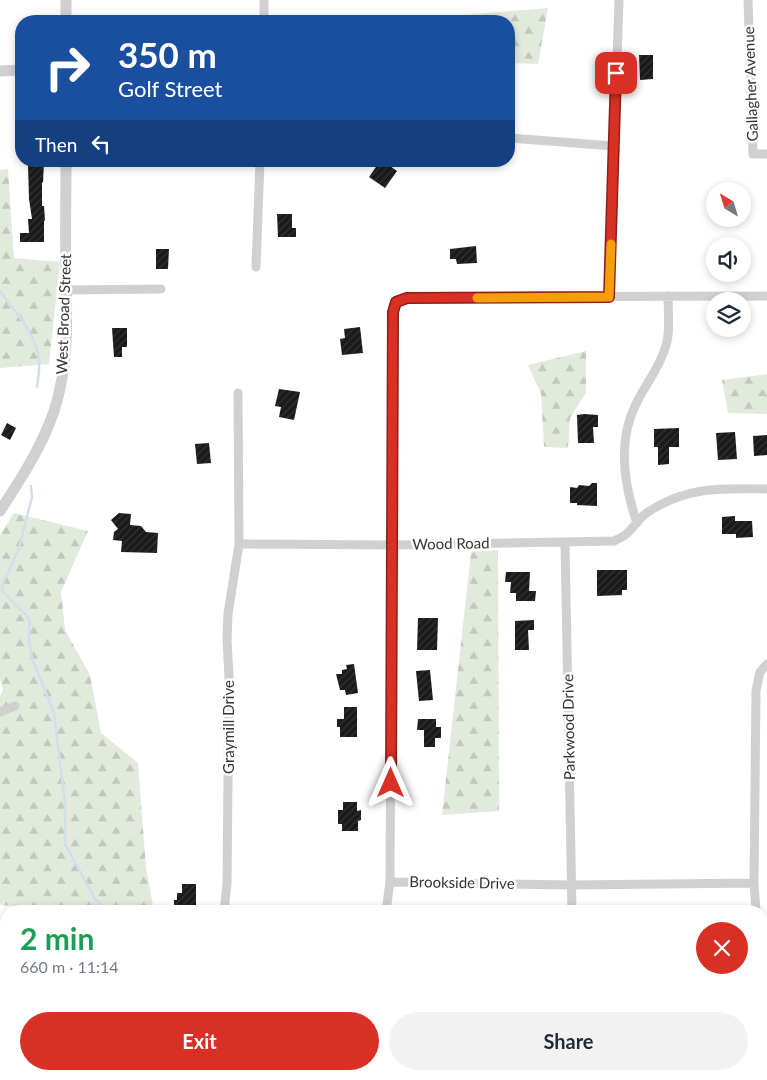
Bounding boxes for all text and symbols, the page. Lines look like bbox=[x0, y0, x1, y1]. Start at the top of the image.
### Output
street label: Gallagher Avenue bbox=[739, 26, 761, 142]
text: 350 m bbox=[118, 33, 217, 75]
icon: right bbox=[35, 35, 100, 100]
pin bbox=[595, 52, 637, 94]
icon: arrive bbox=[602, 59, 630, 87]
text: Golf Street bbox=[118, 75, 222, 102]
icon: left bbox=[87, 130, 115, 158]
text: Then bbox=[35, 133, 77, 156]
north arrow bbox=[706, 182, 751, 228]
map controls bbox=[706, 182, 751, 337]
button: sound bbox=[706, 237, 751, 282]
street label: West Broad Street bbox=[52, 253, 74, 375]
button: layers bbox=[706, 292, 751, 337]
street label: Wood Road bbox=[412, 533, 490, 553]
street label: Parkwood Drive bbox=[558, 674, 578, 780]
street label: Graymill Drive bbox=[219, 680, 237, 774]
position arrow bbox=[364, 756, 416, 808]
street label: Brookside Drive bbox=[409, 872, 515, 892]
text: 2 min bbox=[20, 920, 94, 956]
button: close bbox=[696, 922, 748, 974]
text: 660 m · 11:14 bbox=[20, 957, 119, 976]
button: Exit bbox=[20, 1012, 379, 1070]
button: Share bbox=[389, 1012, 748, 1070]

